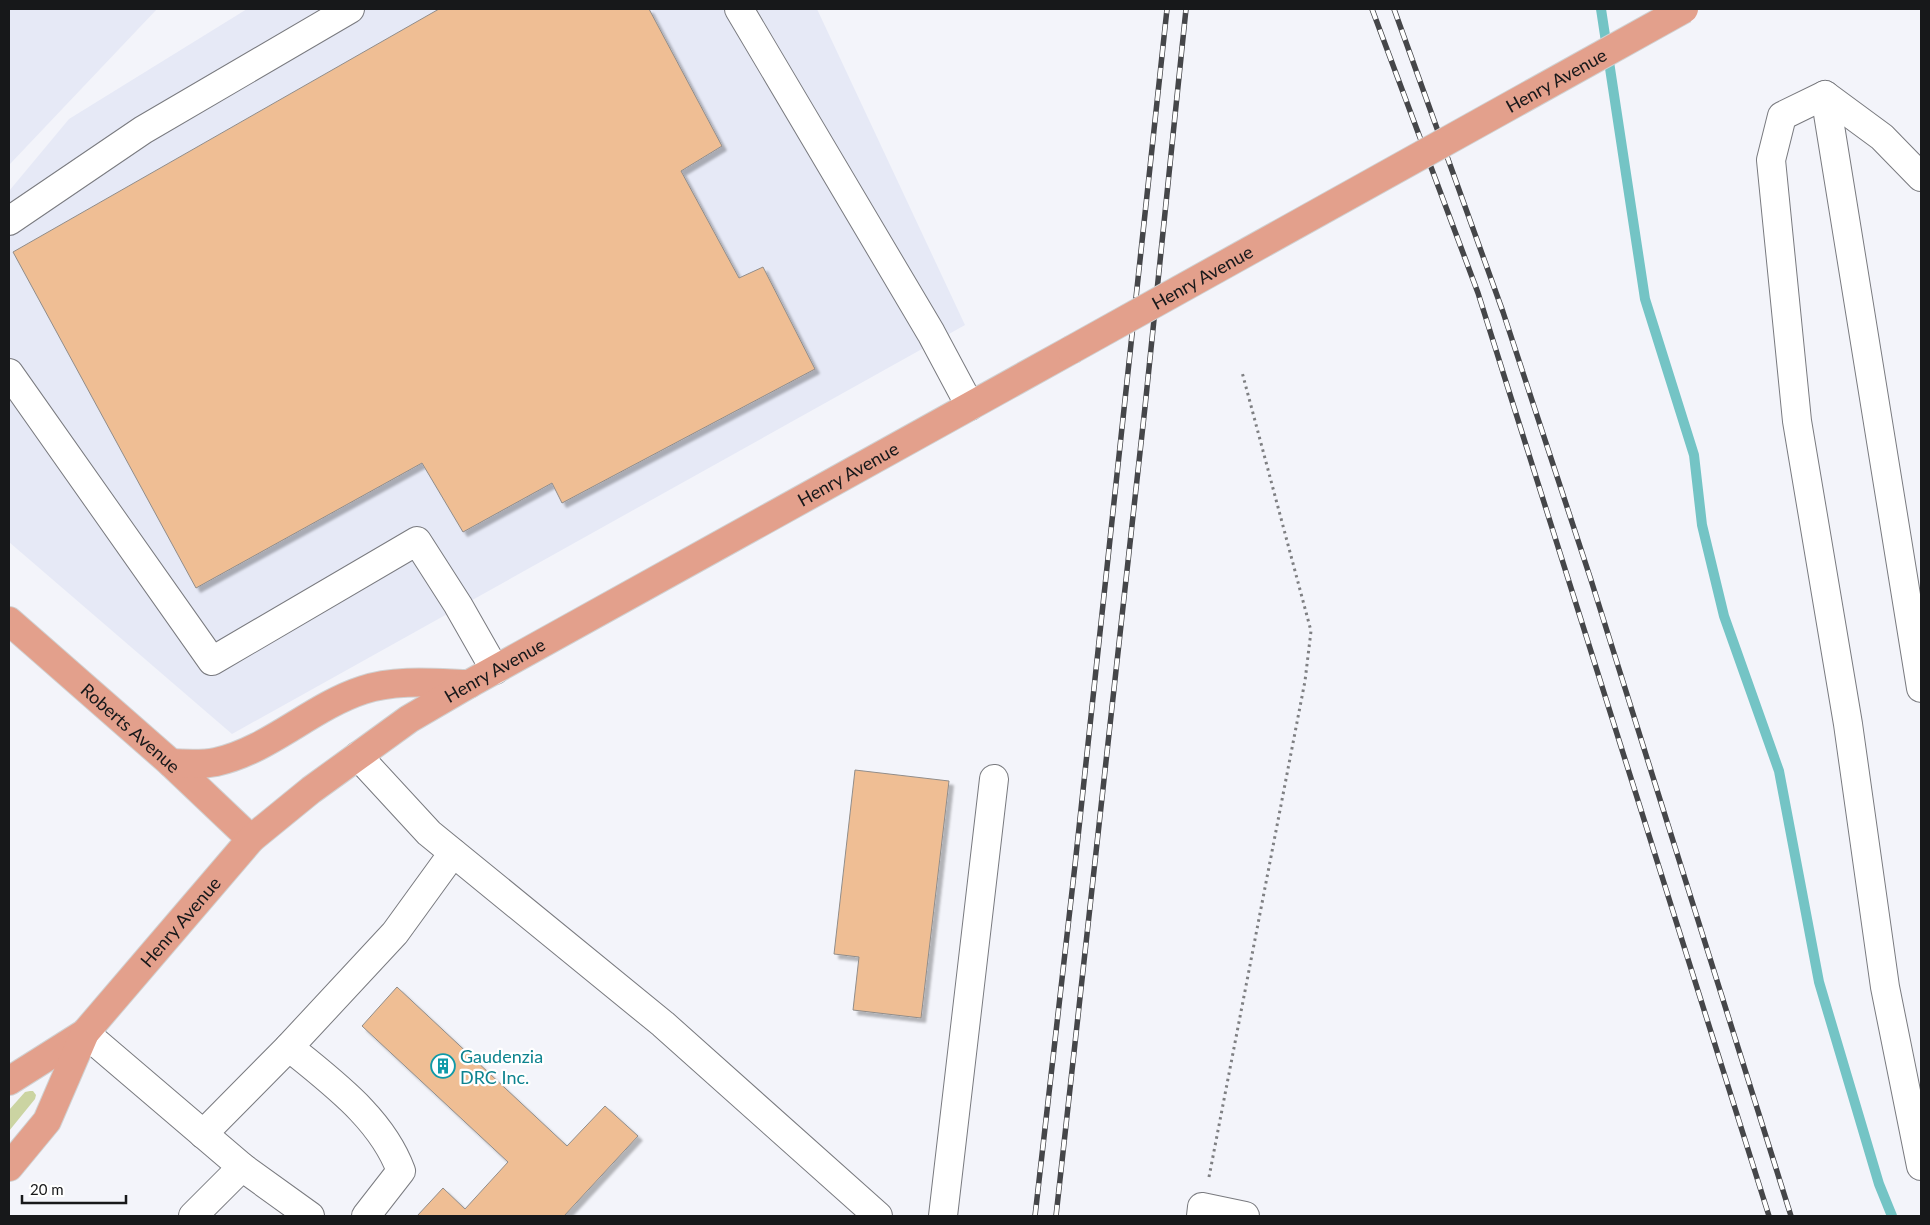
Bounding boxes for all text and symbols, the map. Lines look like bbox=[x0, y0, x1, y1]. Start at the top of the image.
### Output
street label: Henry Avenue bbox=[1502, 43, 1610, 117]
street label: Henry Avenue bbox=[1148, 240, 1256, 314]
street label: Henry Avenue bbox=[793, 437, 902, 511]
street label: Henry Avenue bbox=[440, 633, 549, 707]
street label: Roberts Avenue bbox=[77, 678, 185, 777]
street label: Henry Avenue bbox=[135, 872, 225, 971]
place label: Gaudenzia DRC Inc. bbox=[460, 1045, 543, 1088]
building icon: Gaudenzia DRC Inc. bbox=[430, 1053, 456, 1079]
scale bar bbox=[22, 1172, 126, 1204]
text: 20 m bbox=[30, 1180, 64, 1198]

